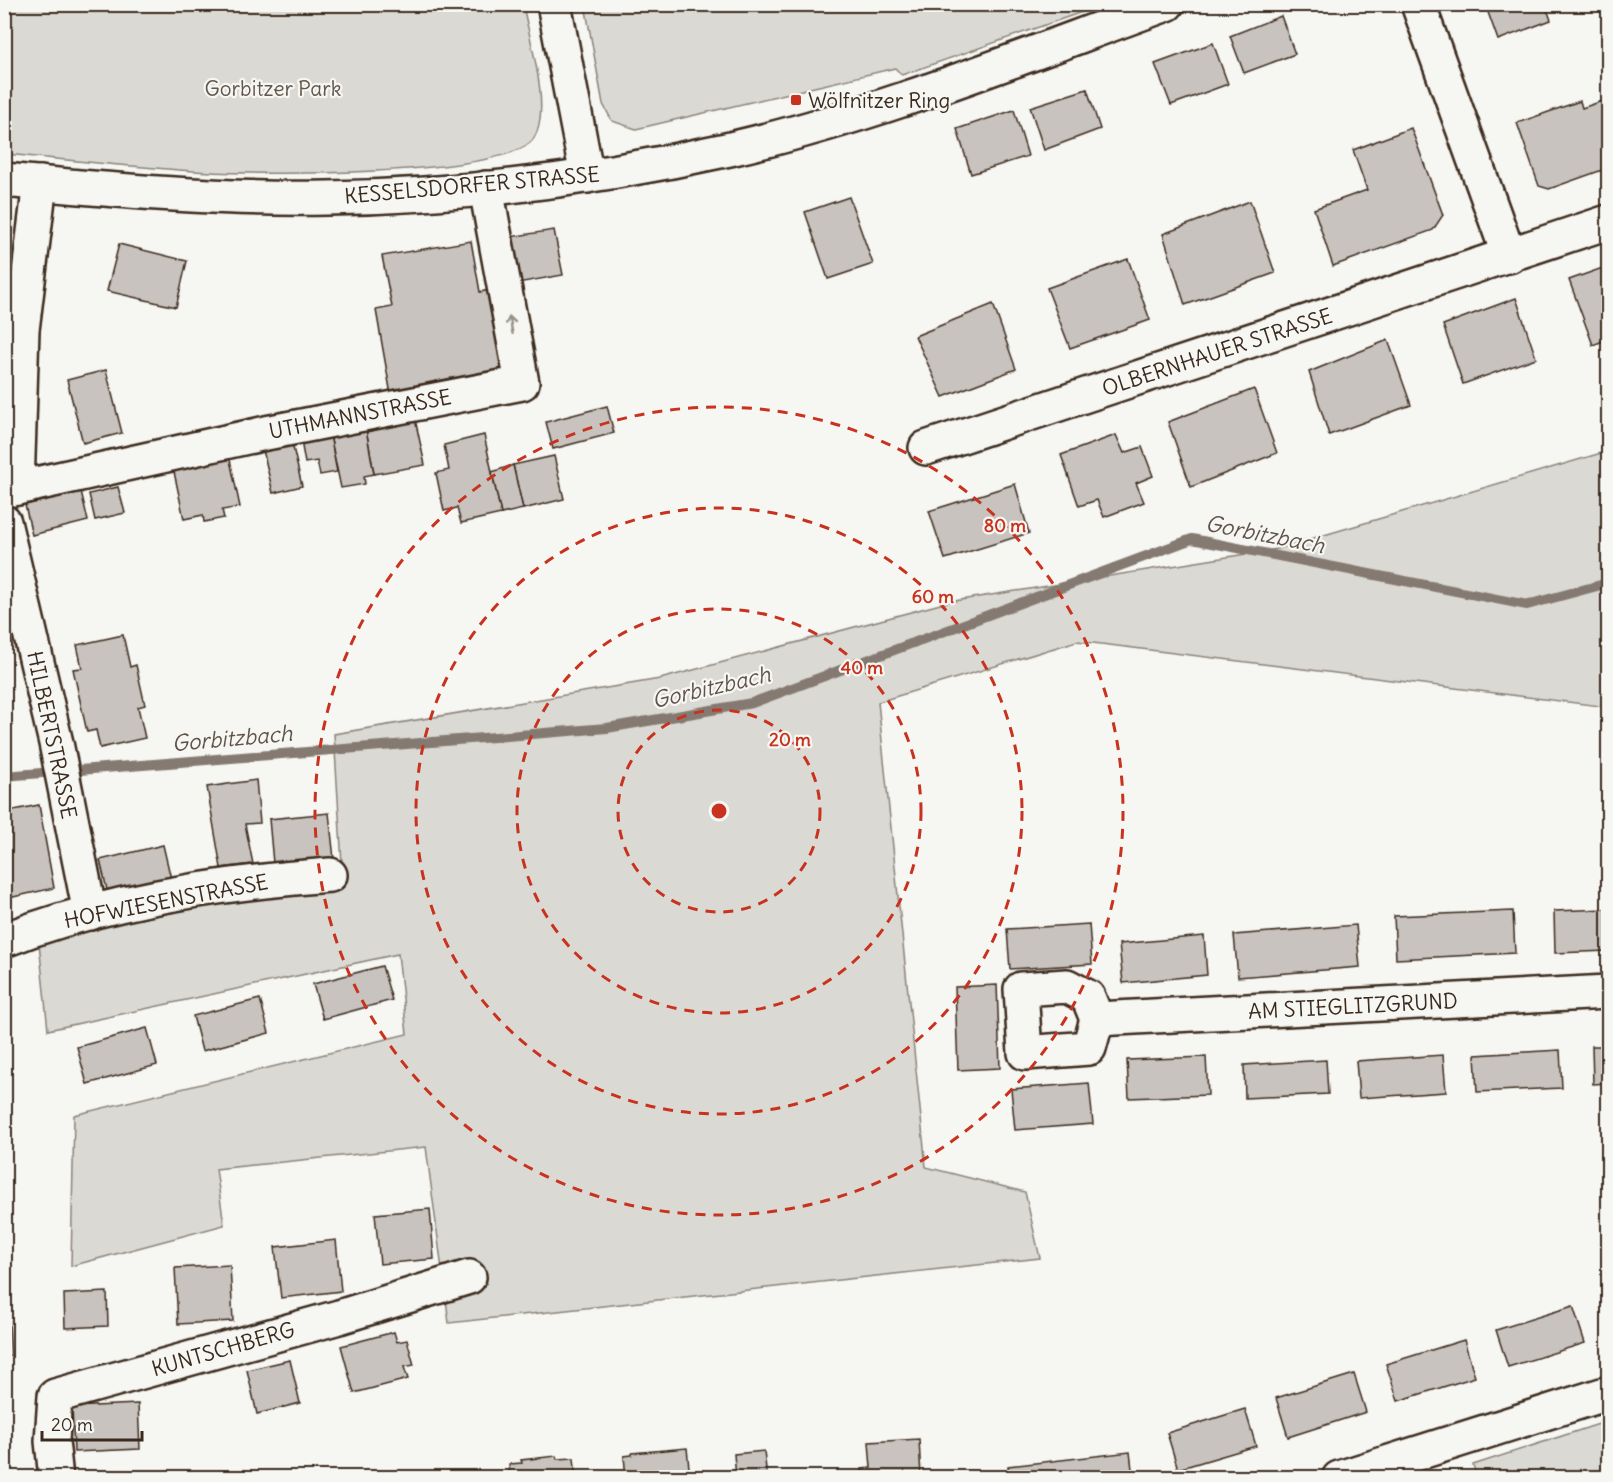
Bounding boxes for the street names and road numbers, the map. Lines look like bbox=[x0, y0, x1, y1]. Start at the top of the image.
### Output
street label: KESSELSDORFER STRASSE bbox=[343, 160, 601, 210]
street label: OLBERNHAUER STRASSE bbox=[1098, 302, 1336, 402]
street label: UTHMANNSTRASSE bbox=[267, 383, 453, 445]
street label: HILBERTSTRASSE bbox=[21, 649, 83, 821]
street label: HOFWIESENSTRASSE bbox=[62, 868, 270, 934]
street label: AM STIEGLITZGRUND bbox=[1247, 987, 1459, 1025]
street label: KUNTSCHBERG bbox=[148, 1316, 298, 1382]

